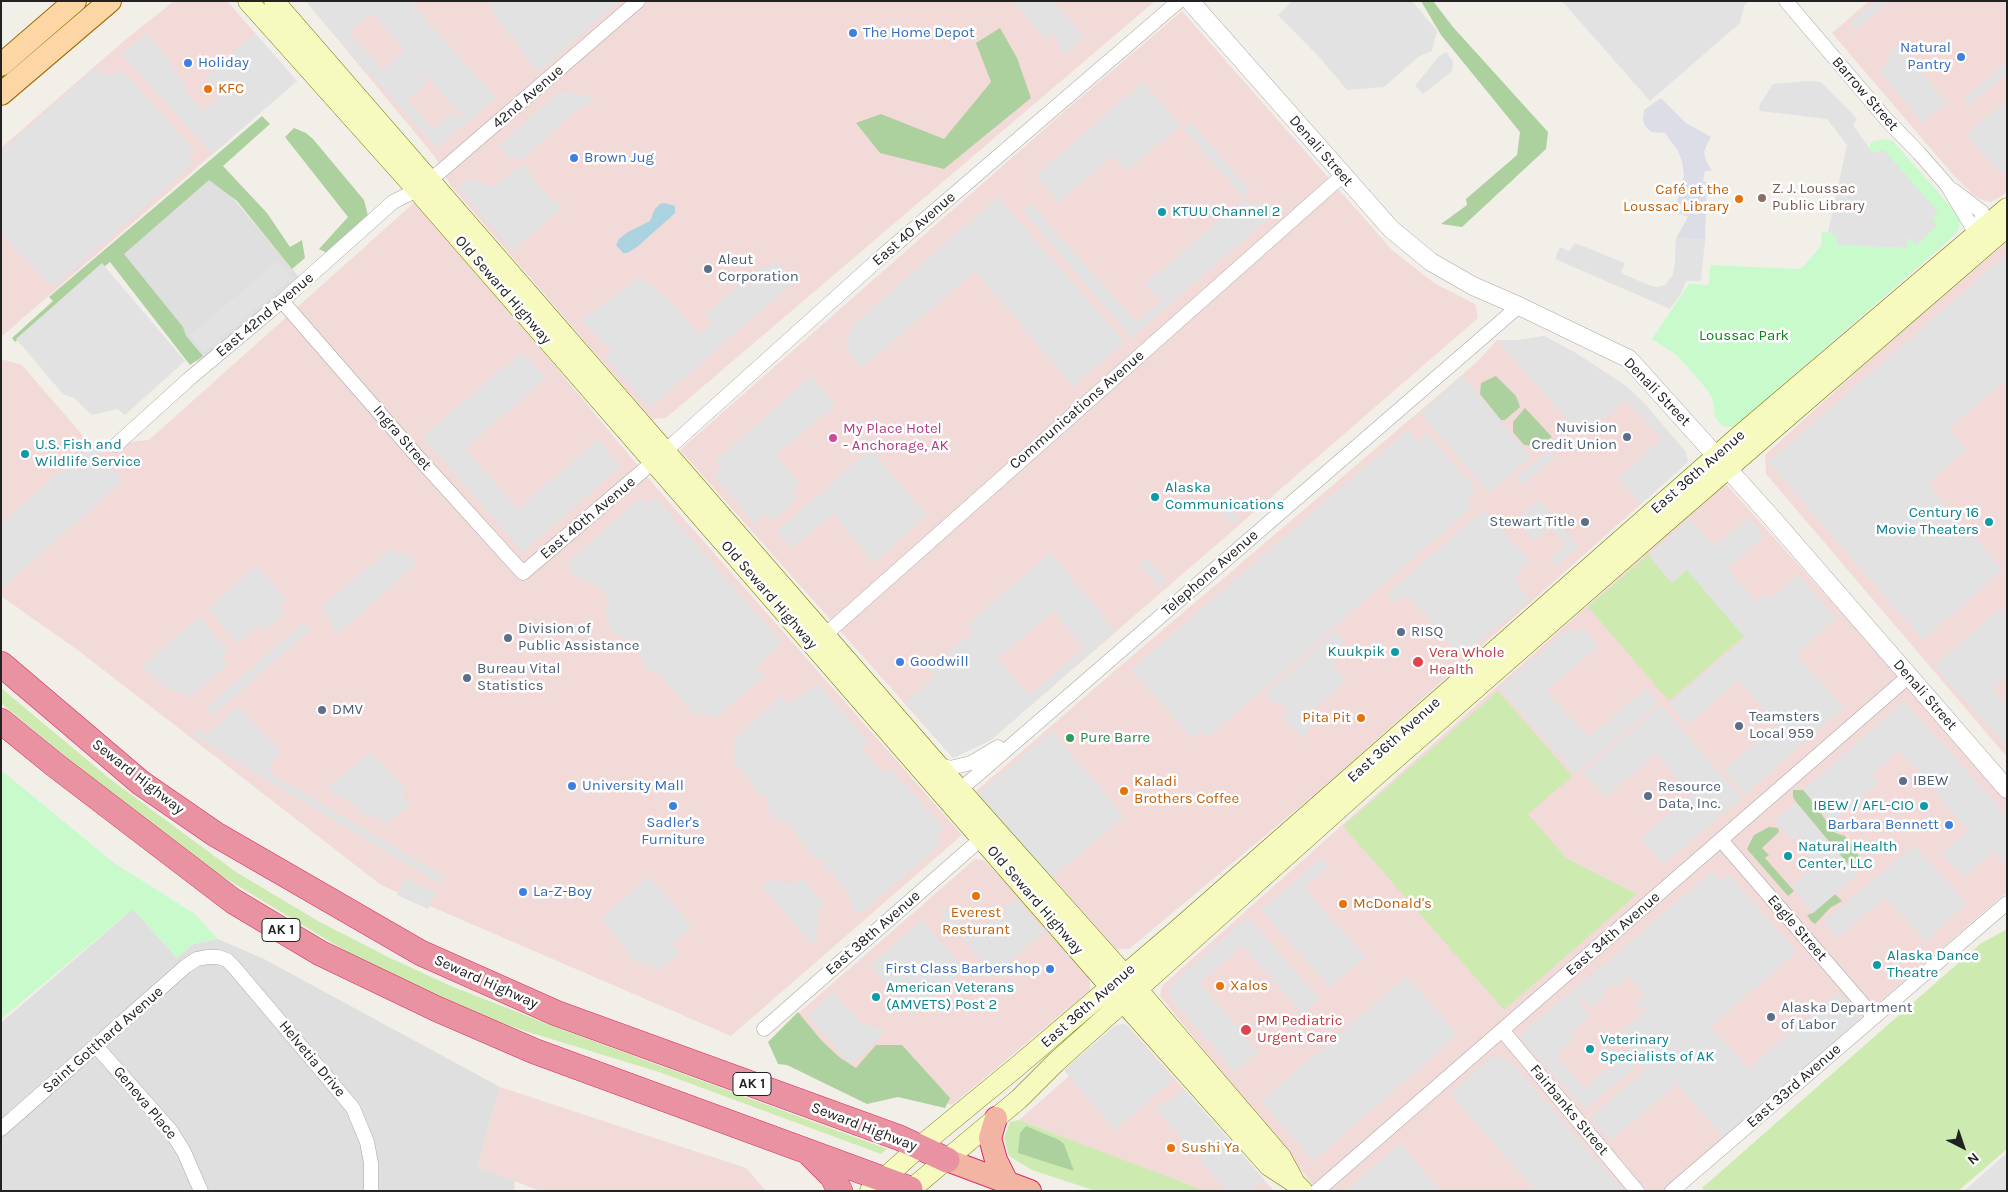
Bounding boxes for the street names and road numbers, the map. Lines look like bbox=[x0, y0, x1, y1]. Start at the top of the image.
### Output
street label: Barrow Street bbox=[1828, 53, 1902, 135]
street label: 42nd Avenue bbox=[489, 61, 567, 133]
street label: Denali Street bbox=[1285, 112, 1357, 190]
street label: East 40 Avenue bbox=[869, 188, 959, 270]
street label: Old Seward Highway bbox=[451, 232, 555, 348]
street label: East 42nd Avenue bbox=[213, 269, 317, 361]
street label: Communications Avenue bbox=[1006, 347, 1148, 473]
street label: Denali Street bbox=[1620, 354, 1694, 430]
street label: Ingra Street bbox=[369, 402, 435, 474]
street label: East 36th Avenue bbox=[1647, 426, 1749, 518]
street label: East 40th Avenue bbox=[537, 473, 639, 563]
street label: Telephone Avenue bbox=[1158, 526, 1262, 620]
street label: Old Seward Highway bbox=[717, 537, 821, 653]
street label: Denali Street bbox=[1889, 656, 1961, 734]
street label: East 36th Avenue bbox=[1344, 694, 1444, 786]
street label: Seward Highway bbox=[88, 735, 188, 819]
street label: Old Seward Highway bbox=[983, 842, 1087, 958]
street label: East 38th Avenue bbox=[822, 887, 924, 979]
street label: East 34th Avenue bbox=[1562, 888, 1664, 980]
street label: Eagle Street bbox=[1763, 891, 1831, 965]
road number: AK 1 bbox=[262, 918, 300, 942]
street label: Seward Highway bbox=[431, 951, 541, 1013]
street label: East 36th Avenue bbox=[1037, 960, 1139, 1052]
street label: Saint Gotthard Avenue bbox=[39, 983, 167, 1097]
street label: Helvetia Drive bbox=[275, 1017, 349, 1101]
street label: East 33rd Avenue bbox=[1743, 1040, 1845, 1132]
street label: Fairbanks Street bbox=[1526, 1061, 1612, 1159]
street label: Geneva Place bbox=[109, 1063, 181, 1143]
road number: AK 1 bbox=[733, 1072, 771, 1096]
street label: Seward Highway bbox=[809, 1099, 919, 1155]

